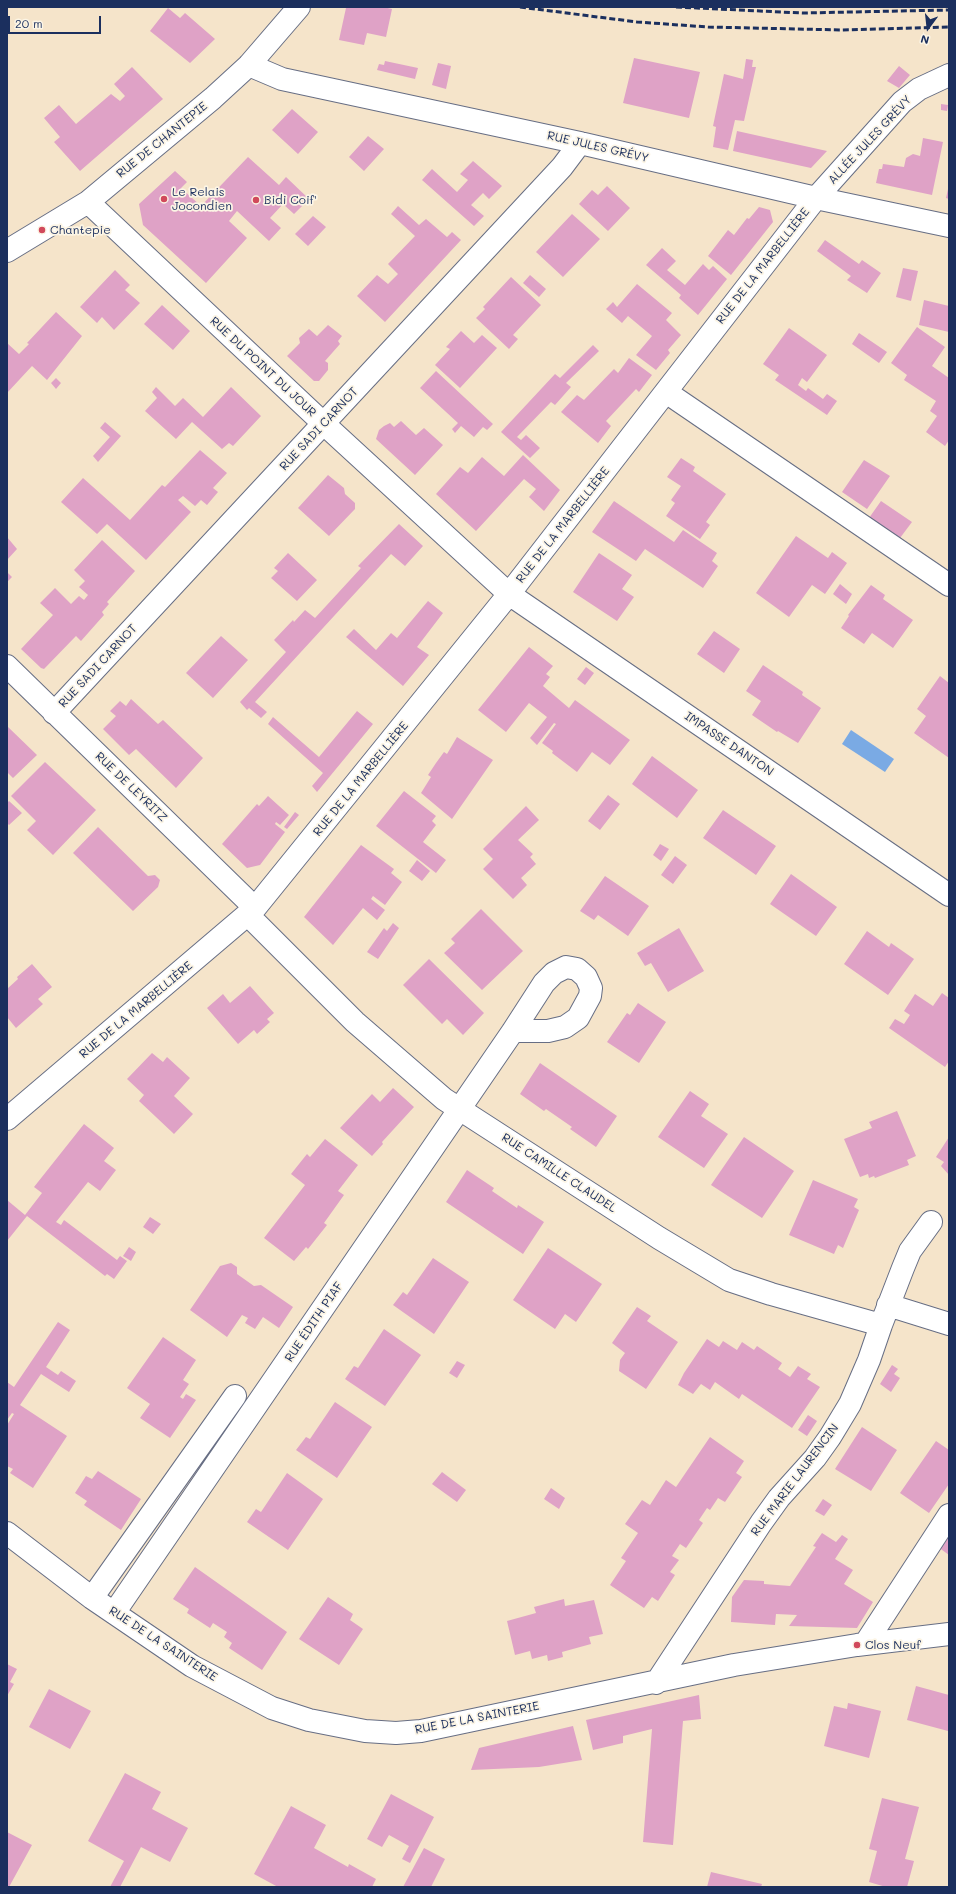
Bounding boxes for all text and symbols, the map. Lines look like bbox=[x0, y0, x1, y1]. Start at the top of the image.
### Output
scale bar bbox=[10, 8, 103, 34]
north arrow bbox=[908, 8, 948, 48]
text: 20 m bbox=[15, 15, 43, 31]
text: N bbox=[919, 32, 931, 48]
street label: ALLÉE JULES GRÉVY bbox=[825, 93, 915, 187]
street label: RUE DE CHANTEPIE bbox=[114, 99, 210, 181]
street label: RUE JULES GRÉVY bbox=[546, 128, 650, 166]
place label: Le Relais Jocondien bbox=[172, 185, 232, 213]
place label: Bidi Coif' bbox=[264, 193, 317, 207]
marker: Le Relais Jocondien bbox=[159, 194, 169, 204]
marker: Bidi Coif' bbox=[251, 195, 261, 205]
street label: RUE DE LA MARBELLIÈRE bbox=[713, 205, 813, 327]
place label: Chantepie bbox=[50, 223, 111, 237]
marker: Chantepie bbox=[37, 225, 47, 235]
street label: RUE DU POINT DU JOUR bbox=[207, 314, 319, 420]
street label: RUE SADI CARNOT bbox=[277, 384, 361, 474]
street label: RUE DE LA MARBELLIÈRE bbox=[513, 464, 613, 586]
street label: RUE SADI CARNOT bbox=[56, 621, 140, 711]
street label: IMPASSE DANTON bbox=[682, 709, 776, 779]
street label: RUE DE LA MARBELLIÈRE bbox=[310, 719, 412, 839]
street label: RUE DE LEYRITZ bbox=[92, 749, 170, 825]
street label: RUE DE LA MARBELLIÈRE bbox=[77, 959, 195, 1061]
street label: RUE CAMILLE CLAUDEL bbox=[499, 1130, 619, 1216]
street label: RUE ÉDITH PIAF bbox=[282, 1279, 346, 1365]
street label: RUE MARIE LAURENCIN bbox=[748, 1421, 842, 1539]
street label: RUE DE LA SAINTERIE bbox=[106, 1604, 220, 1684]
place label: Clos Neuf bbox=[865, 1638, 921, 1652]
marker: Clos Neuf bbox=[852, 1640, 862, 1650]
street label: RUE DE LA SAINTERIE bbox=[414, 1699, 540, 1737]

